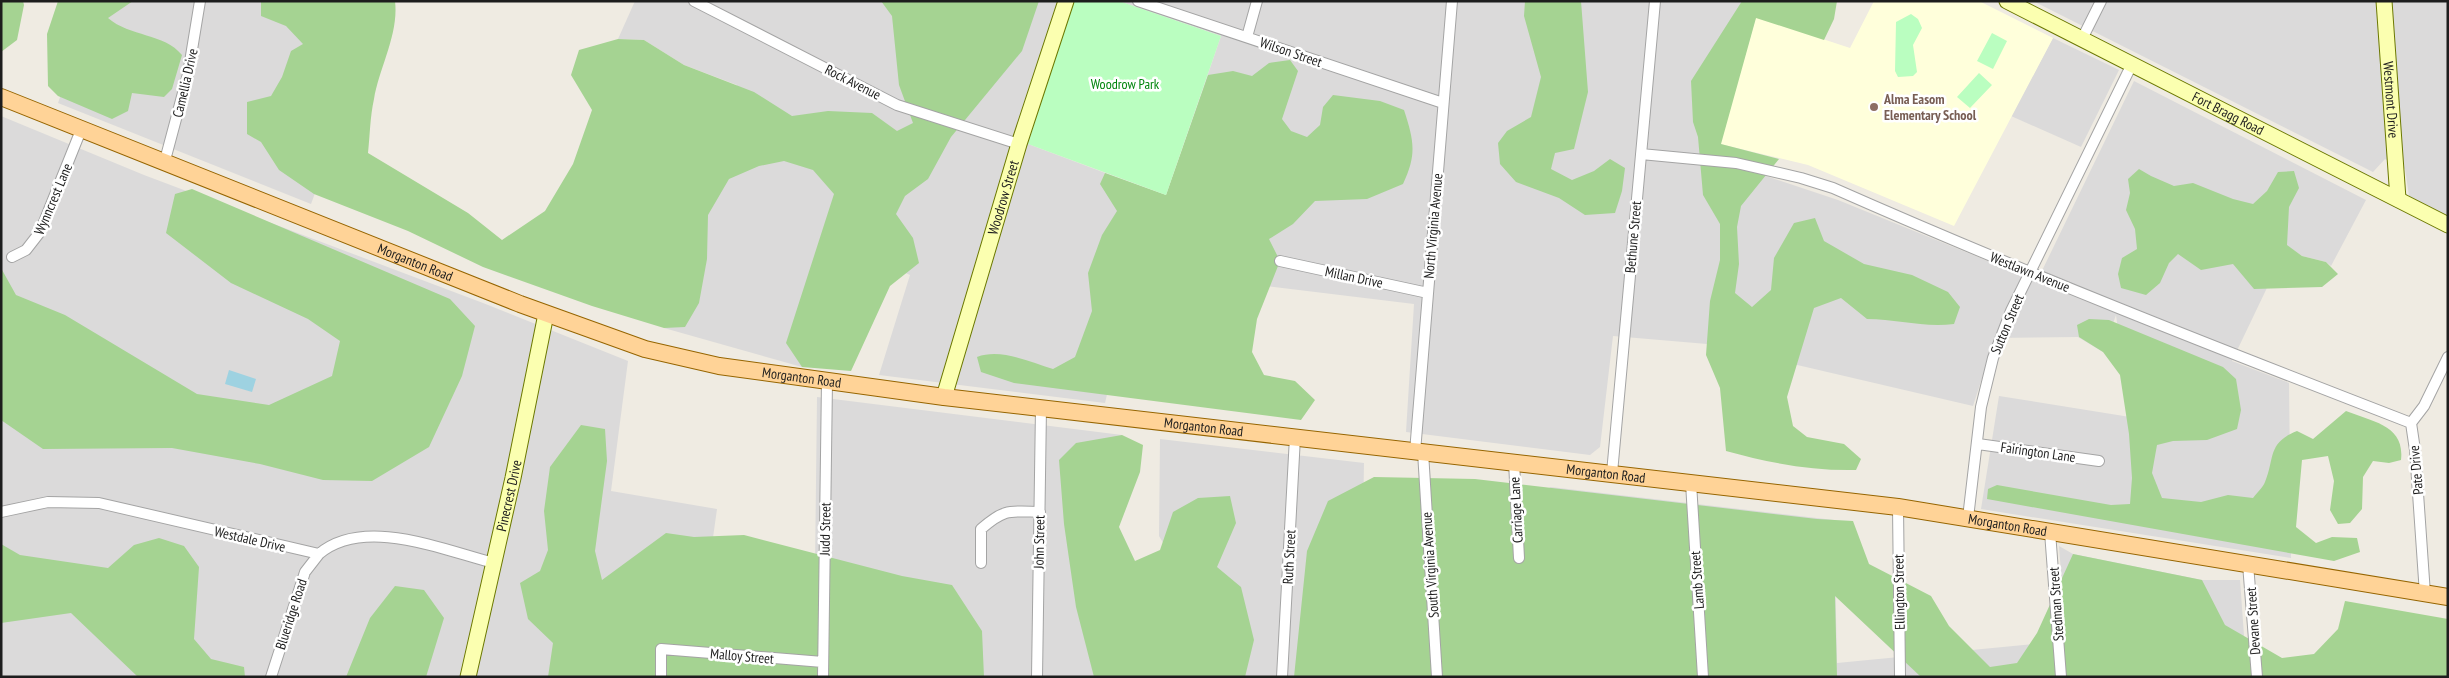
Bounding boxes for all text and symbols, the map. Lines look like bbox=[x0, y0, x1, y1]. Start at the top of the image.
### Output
street label: Wilson Street bbox=[1258, 33, 1325, 71]
street label: Camellia Drive bbox=[168, 47, 202, 119]
street label: Rock Avenue bbox=[822, 60, 884, 104]
street label: Westmont Drive bbox=[2379, 61, 2403, 139]
park label: Woodrow Park bbox=[1091, 75, 1160, 93]
street label: Fort Bragg Road bbox=[2189, 88, 2267, 139]
place label: Alma Easom Elementary School bbox=[1883, 90, 1977, 124]
marker: Alma Easom Elementary School bbox=[1868, 101, 1880, 113]
street label: Woodrow Street bbox=[984, 158, 1023, 237]
street label: Wynncrest Lane bbox=[30, 160, 76, 238]
street label: North Virginia Avenue bbox=[1419, 172, 1447, 279]
street label: Bethune Street bbox=[1621, 200, 1645, 274]
street label: Morganton Road bbox=[375, 239, 456, 285]
street label: Westlawn Avenue bbox=[1987, 248, 2073, 296]
street label: Millan Drive bbox=[1323, 262, 1385, 292]
street label: Sutton Street bbox=[1986, 291, 2028, 357]
street label: Morganton Road bbox=[761, 363, 842, 392]
street label: Morganton Road bbox=[1163, 413, 1244, 440]
street label: Fairington Lane bbox=[1999, 438, 2077, 466]
street label: Pate Drive bbox=[2405, 444, 2427, 495]
street label: Pinecrest Drive bbox=[492, 458, 525, 533]
street label: Morganton Road bbox=[1565, 460, 1646, 487]
street label: Carriage Lane bbox=[1505, 476, 1527, 543]
street label: Judd Street bbox=[816, 502, 834, 557]
street label: Morganton Road bbox=[1967, 510, 2048, 540]
street label: South Virginia Avenue bbox=[1417, 511, 1443, 618]
street label: John Street bbox=[1030, 515, 1048, 570]
street label: Westdale Drive bbox=[213, 522, 287, 556]
street label: Ruth Street bbox=[1279, 529, 1299, 585]
street label: Lamb Street bbox=[1686, 550, 1708, 610]
street label: Ellington Street bbox=[1889, 554, 1909, 630]
street label: Stedman Street bbox=[2044, 566, 2068, 642]
street label: Blueridge Road bbox=[271, 576, 311, 652]
street label: Devane Street bbox=[2242, 586, 2264, 655]
street label: Malloy Street bbox=[709, 644, 775, 668]

